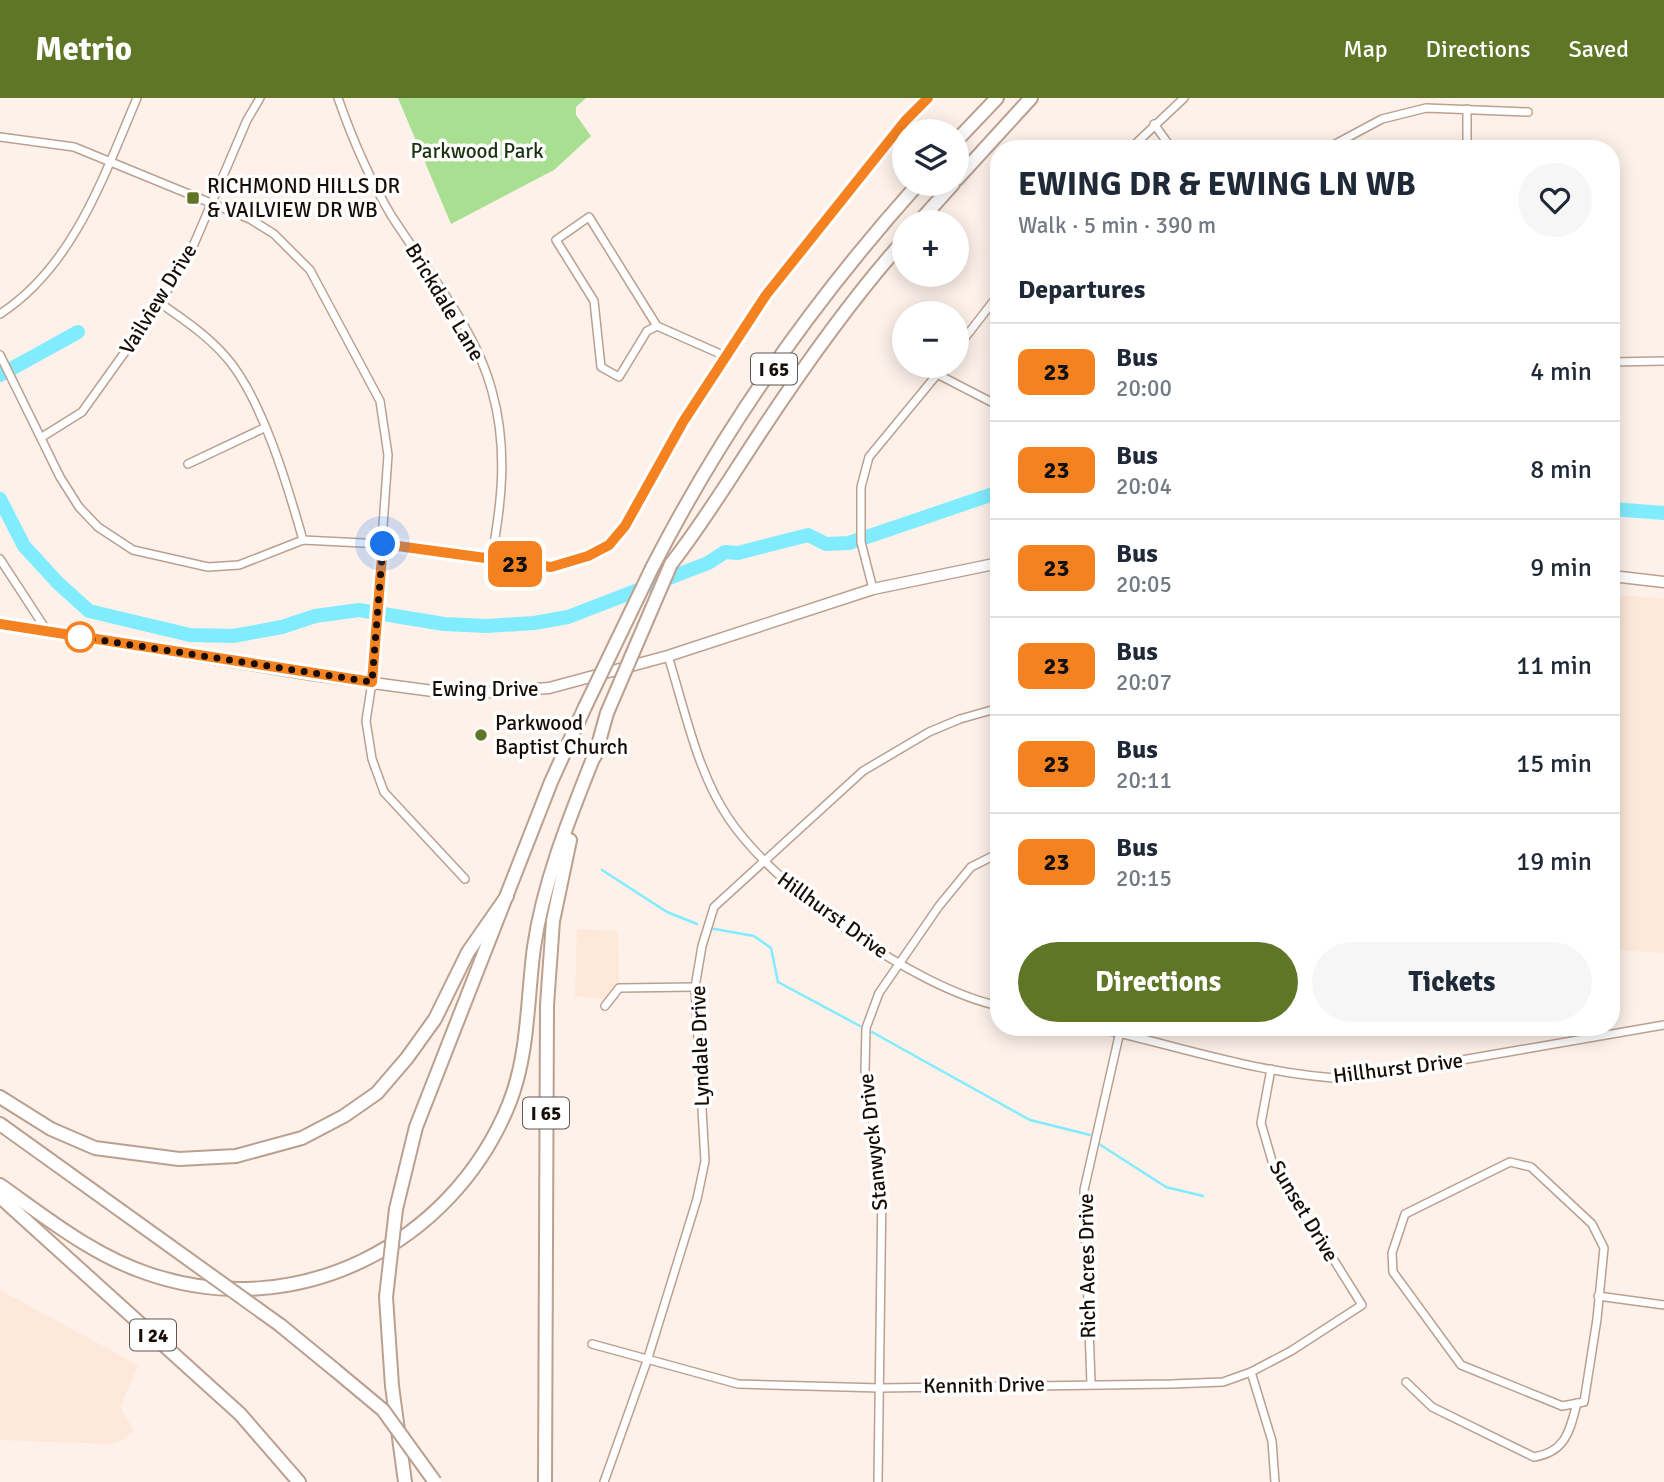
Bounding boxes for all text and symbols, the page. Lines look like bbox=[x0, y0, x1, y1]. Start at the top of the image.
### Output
text: Metrio bbox=[35, 29, 132, 70]
text: Map bbox=[1343, 34, 1388, 64]
text: Directions bbox=[1426, 34, 1531, 64]
text: Saved bbox=[1569, 34, 1629, 64]
map controls bbox=[892, 119, 969, 378]
button: layers bbox=[892, 119, 969, 196]
park label: Parkwood Park bbox=[410, 138, 544, 164]
button: heart bbox=[1518, 163, 1592, 237]
text: EWING DR & EWING LN WB bbox=[1018, 164, 1416, 205]
place label: RICHMOND HILLS DR & VAILVIEW DR WB bbox=[207, 173, 400, 223]
marker: RICHMOND HILLS DR & VAILVIEW DR WB bbox=[185, 190, 201, 206]
button: + bbox=[892, 210, 969, 287]
text: Walk · 5 min · 390 m bbox=[1018, 211, 1216, 240]
street label: Brickdale Lane bbox=[400, 238, 490, 366]
street label: Vailview Drive bbox=[114, 239, 202, 359]
text: Departures bbox=[1018, 274, 1145, 306]
button: − bbox=[892, 301, 969, 378]
text: Bus bbox=[1116, 342, 1158, 374]
road number: I 65 bbox=[751, 354, 797, 384]
text: 4 min bbox=[1530, 356, 1592, 388]
text: 23 bbox=[1044, 357, 1069, 387]
text: 20:00 bbox=[1116, 374, 1172, 403]
text: Bus bbox=[1116, 440, 1158, 472]
text: 8 min bbox=[1530, 454, 1592, 486]
text: 23 bbox=[1044, 455, 1069, 485]
text: 20:04 bbox=[1116, 472, 1172, 501]
your location bbox=[365, 526, 400, 561]
text: Bus bbox=[1116, 538, 1158, 570]
line badge: 23 bbox=[484, 541, 546, 587]
text: 23 bbox=[502, 549, 528, 579]
text: 9 min bbox=[1530, 552, 1592, 584]
text: 23 bbox=[1044, 553, 1069, 583]
text: 20:05 bbox=[1116, 570, 1172, 599]
unlabelled marker bbox=[65, 622, 95, 652]
text: Bus bbox=[1116, 636, 1158, 668]
text: 11 min bbox=[1516, 650, 1592, 682]
text: 23 bbox=[1044, 651, 1069, 681]
text: 20:07 bbox=[1116, 668, 1172, 697]
street label: Ewing Drive bbox=[432, 676, 538, 702]
place label: Parkwood Baptist Church bbox=[495, 710, 628, 760]
marker: Parkwood Baptist Church bbox=[473, 727, 489, 743]
text: Bus bbox=[1116, 734, 1158, 766]
text: 15 min bbox=[1516, 748, 1592, 780]
text: 23 bbox=[1044, 749, 1069, 779]
text: 20:11 bbox=[1116, 766, 1172, 795]
text: Bus bbox=[1116, 832, 1158, 864]
text: 19 min bbox=[1516, 846, 1592, 878]
text: 23 bbox=[1044, 847, 1069, 877]
text: 20:15 bbox=[1116, 864, 1172, 893]
street label: Hillhurst Drive bbox=[772, 866, 894, 964]
button: Directions bbox=[1018, 942, 1298, 1022]
button: Tickets bbox=[1312, 942, 1592, 1022]
street label: Lyndale Drive bbox=[685, 985, 715, 1107]
street label: Hillhurst Drive bbox=[1332, 1047, 1464, 1089]
street label: Stanwyck Drive bbox=[853, 1072, 893, 1212]
road number: I 65 bbox=[523, 1098, 569, 1128]
street label: Sunset Drive bbox=[1264, 1156, 1344, 1266]
street label: Rich Acres Drive bbox=[1073, 1193, 1101, 1339]
road number: I 24 bbox=[130, 1320, 176, 1350]
street label: Kennith Drive bbox=[923, 1371, 1045, 1399]

